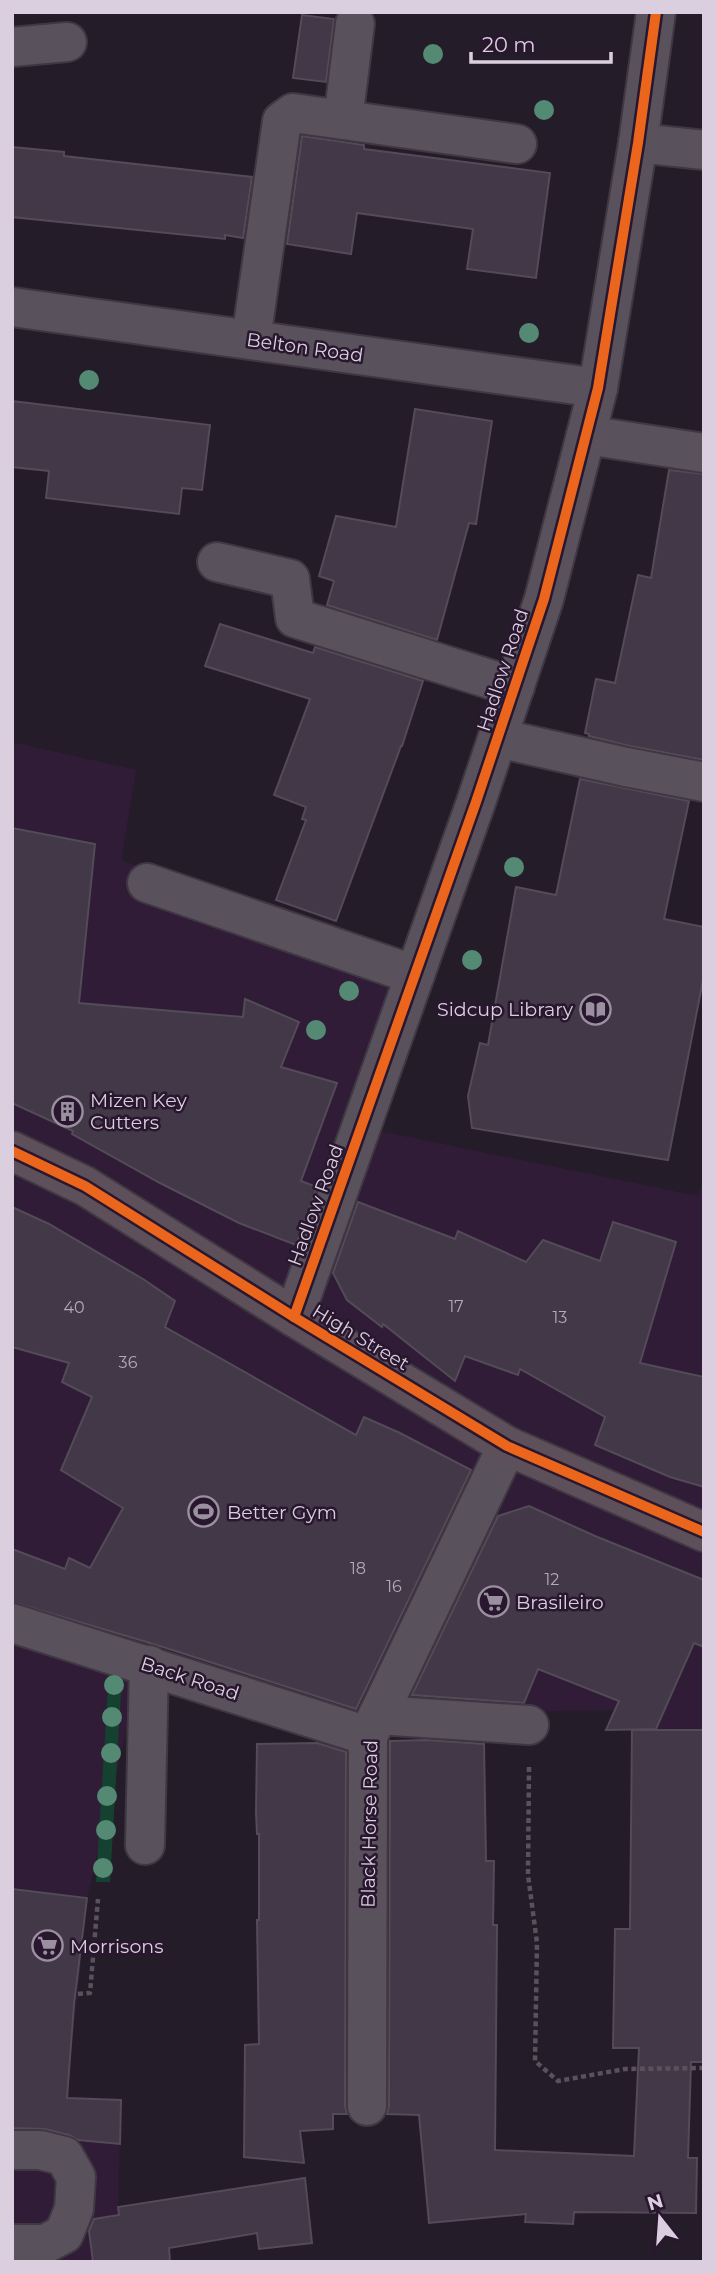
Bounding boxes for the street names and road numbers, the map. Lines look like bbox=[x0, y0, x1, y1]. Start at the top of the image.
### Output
street label: Belton Road bbox=[245, 328, 365, 367]
street label: Hadlow Road bbox=[472, 606, 533, 734]
street label: Hadlow Road bbox=[283, 1141, 348, 1269]
street label: High Street bbox=[308, 1300, 414, 1375]
street label: Back Road bbox=[138, 1652, 242, 1705]
street label: Black Horse Road bbox=[357, 1740, 382, 1908]

